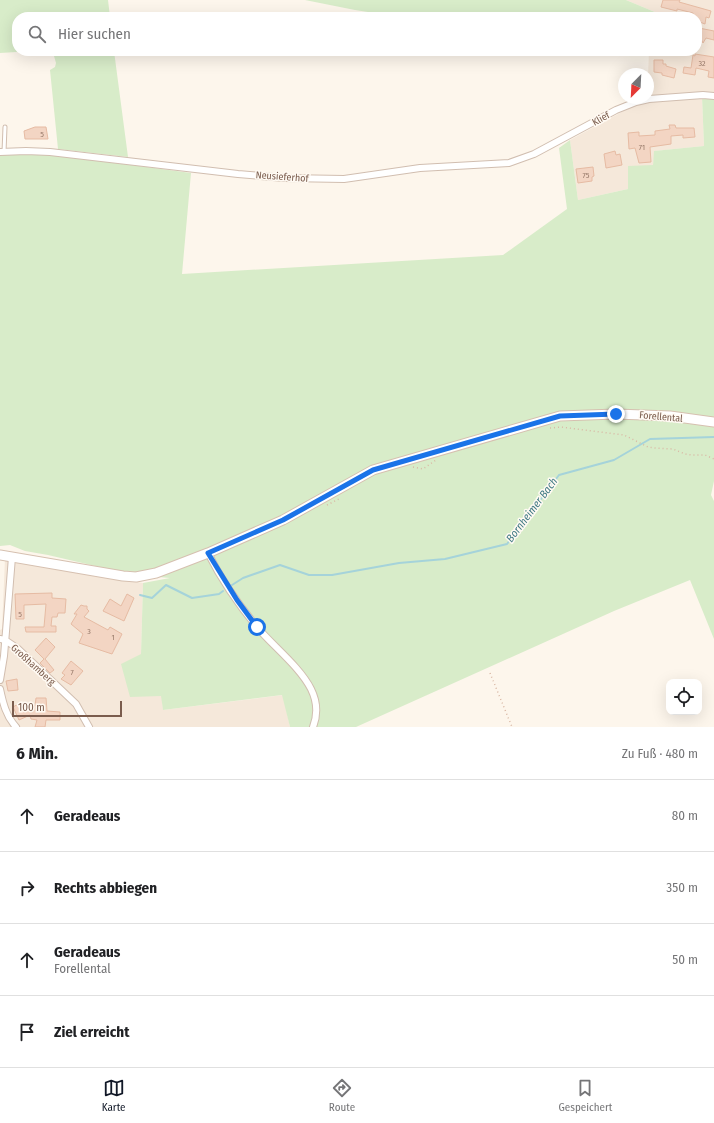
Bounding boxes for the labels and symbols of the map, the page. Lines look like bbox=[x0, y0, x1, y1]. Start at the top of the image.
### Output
house number: 32 bbox=[698, 59, 706, 68]
north arrow bbox=[618, 68, 654, 104]
street label: Klief bbox=[590, 109, 613, 129]
house number: 5 bbox=[40, 130, 44, 139]
house number: 71 bbox=[639, 143, 645, 152]
street label: Neusieferhof bbox=[255, 169, 310, 185]
house number: 75 bbox=[583, 171, 590, 180]
route end bbox=[607, 405, 625, 423]
street label: Forellental bbox=[639, 409, 684, 425]
water label: Bornheimer Bach bbox=[504, 475, 561, 545]
house number: 5 bbox=[18, 610, 22, 619]
route start bbox=[248, 618, 266, 636]
house number: 3 bbox=[87, 627, 91, 636]
house number: 1 bbox=[111, 633, 115, 642]
street label: Großhamberg bbox=[8, 642, 58, 688]
house number: 7 bbox=[70, 668, 74, 677]
scale bar bbox=[12, 699, 122, 718]

